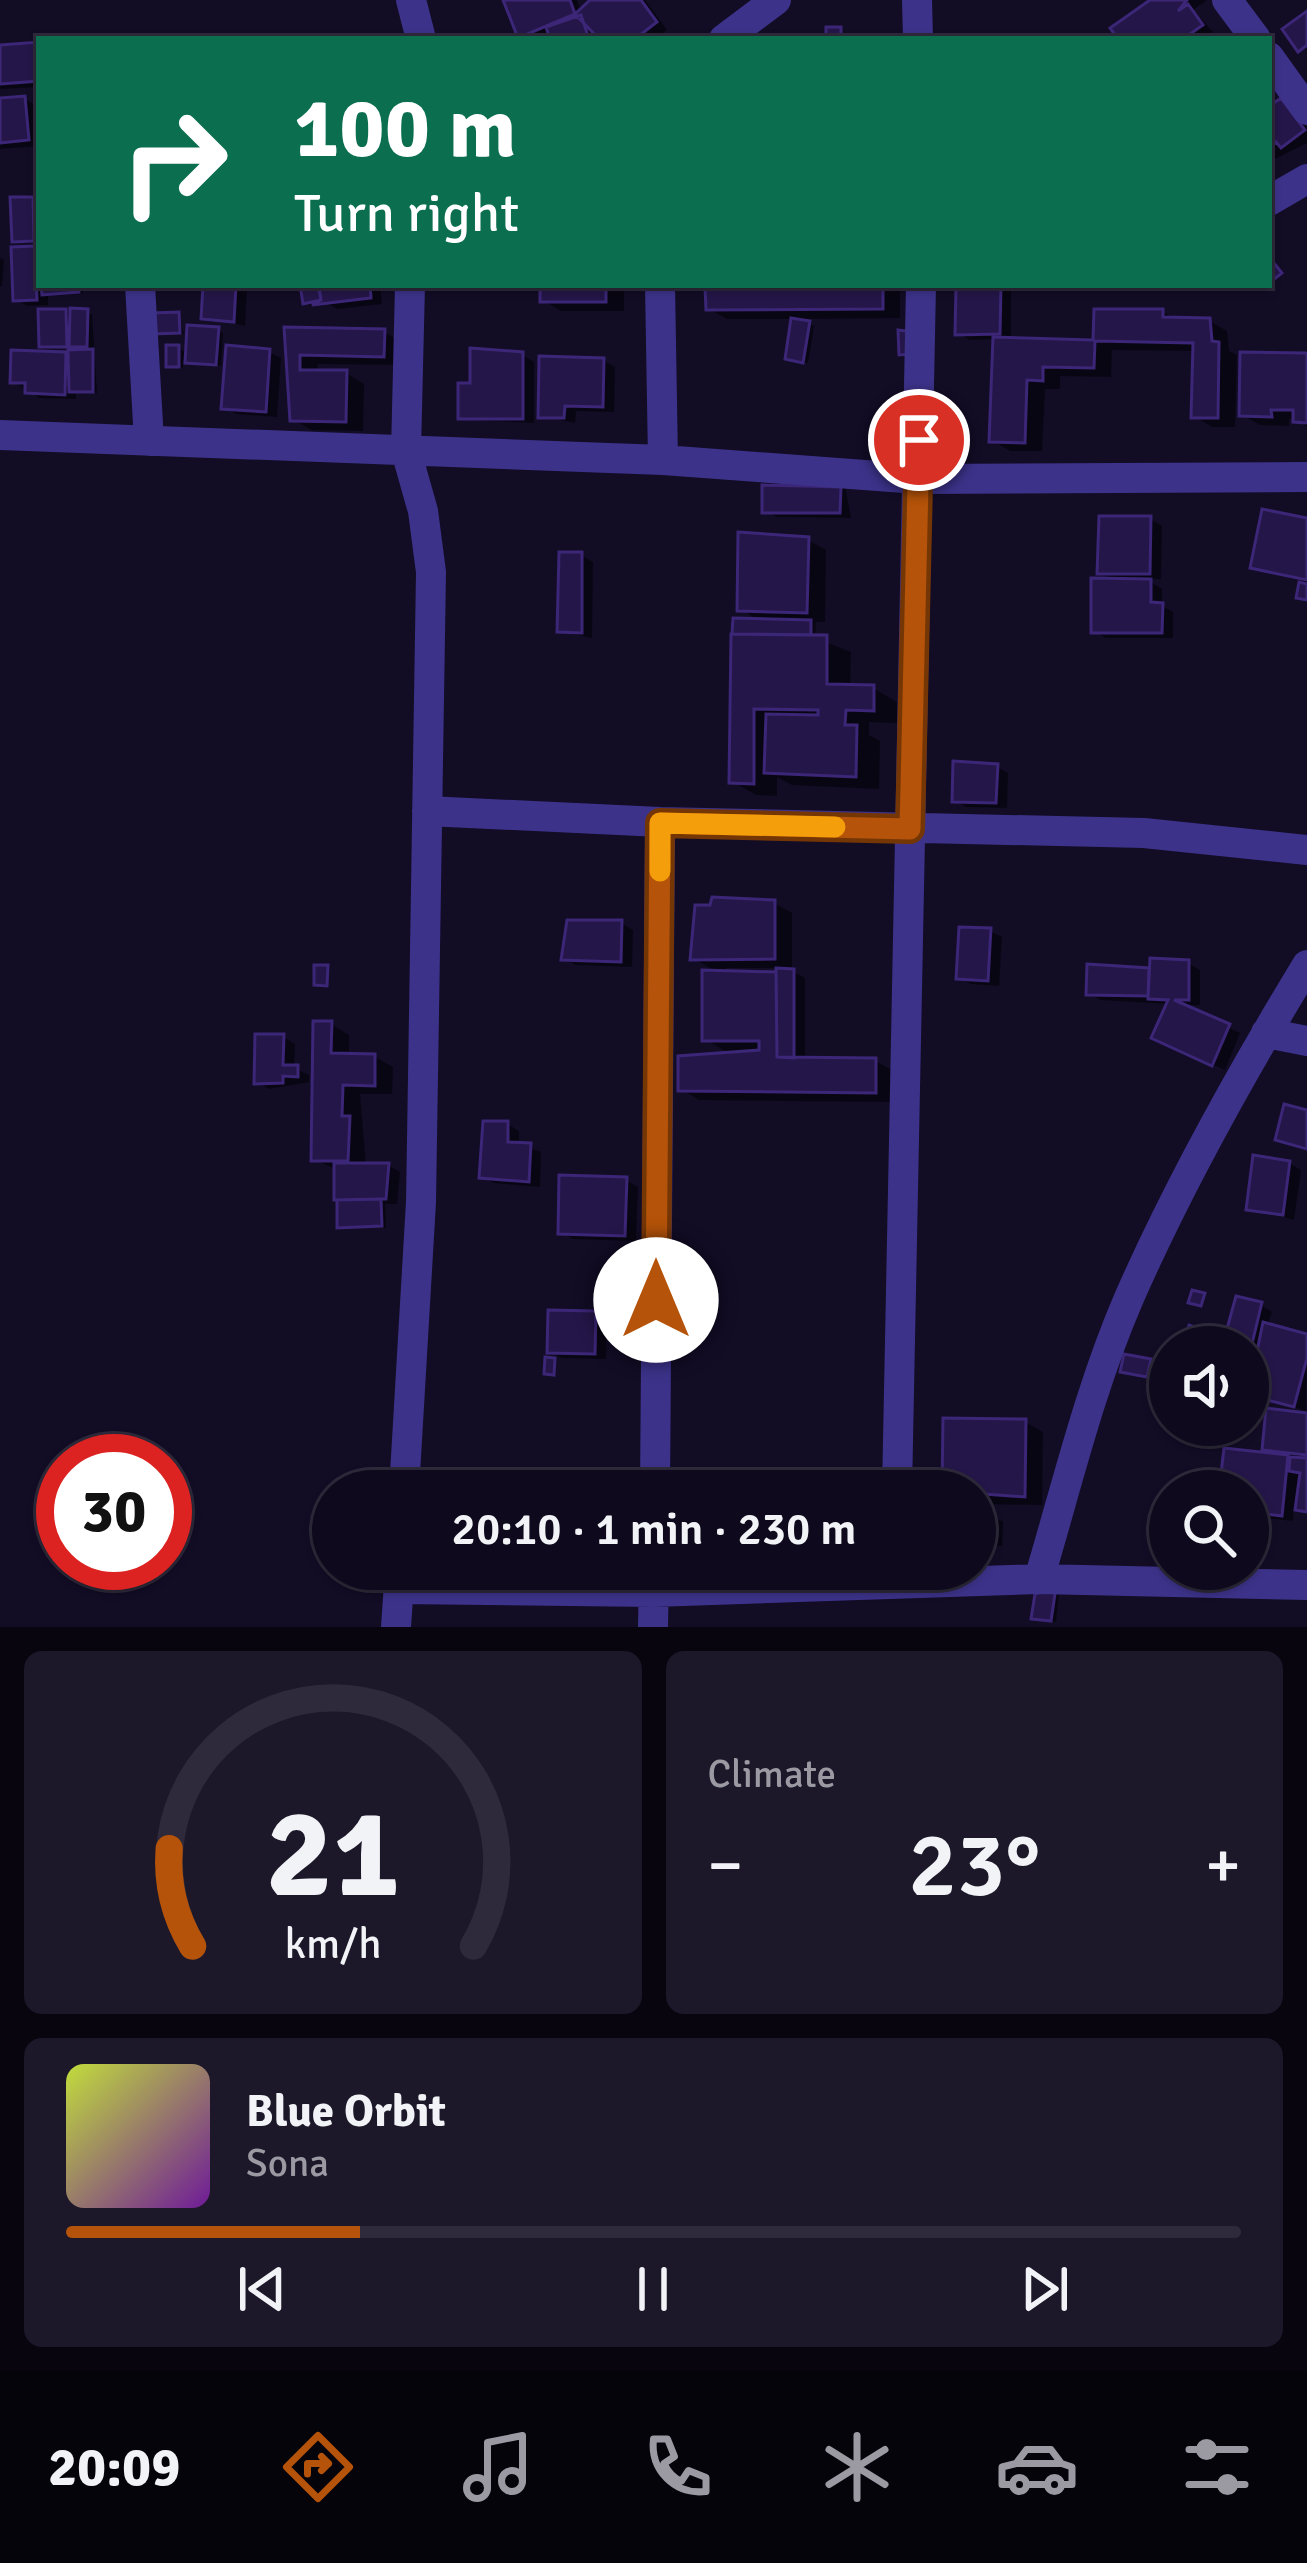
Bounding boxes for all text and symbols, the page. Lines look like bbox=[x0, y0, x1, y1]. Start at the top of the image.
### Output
text: 100 m bbox=[294, 77, 516, 181]
icon: right bbox=[96, 84, 252, 240]
text: Turn right bbox=[294, 180, 519, 247]
pin bbox=[868, 389, 970, 491]
icon: arrive bbox=[886, 407, 952, 473]
position arrow bbox=[593, 1237, 719, 1363]
map controls bbox=[1149, 1326, 1269, 1590]
button: sound bbox=[1149, 1326, 1269, 1446]
speed limit sign: 30 bbox=[36, 1434, 192, 1590]
button: search bbox=[1149, 1470, 1269, 1590]
text: 20:10 · 1 min · 230 m bbox=[452, 1502, 856, 1557]
text: Climate bbox=[708, 1750, 836, 1798]
text: 21 bbox=[265, 1778, 400, 1931]
text: 23° bbox=[908, 1810, 1040, 1921]
text: − bbox=[708, 1825, 743, 1906]
text: + bbox=[1205, 1825, 1241, 1906]
text: km/h bbox=[284, 1917, 381, 1970]
text: Blue Orbit bbox=[246, 2084, 446, 2139]
text: Sona bbox=[246, 2139, 329, 2187]
icon: previous bbox=[229, 2256, 295, 2322]
icon: pause bbox=[620, 2256, 686, 2322]
icon: next bbox=[1012, 2256, 1078, 2322]
icon: directions bbox=[276, 2425, 360, 2509]
icon: music bbox=[456, 2425, 540, 2509]
icon: phone bbox=[636, 2425, 720, 2509]
icon: climate bbox=[815, 2425, 899, 2509]
icon: car bbox=[995, 2425, 1079, 2509]
icon: filters bbox=[1175, 2425, 1259, 2509]
text: 20:09 bbox=[48, 2434, 180, 2501]

